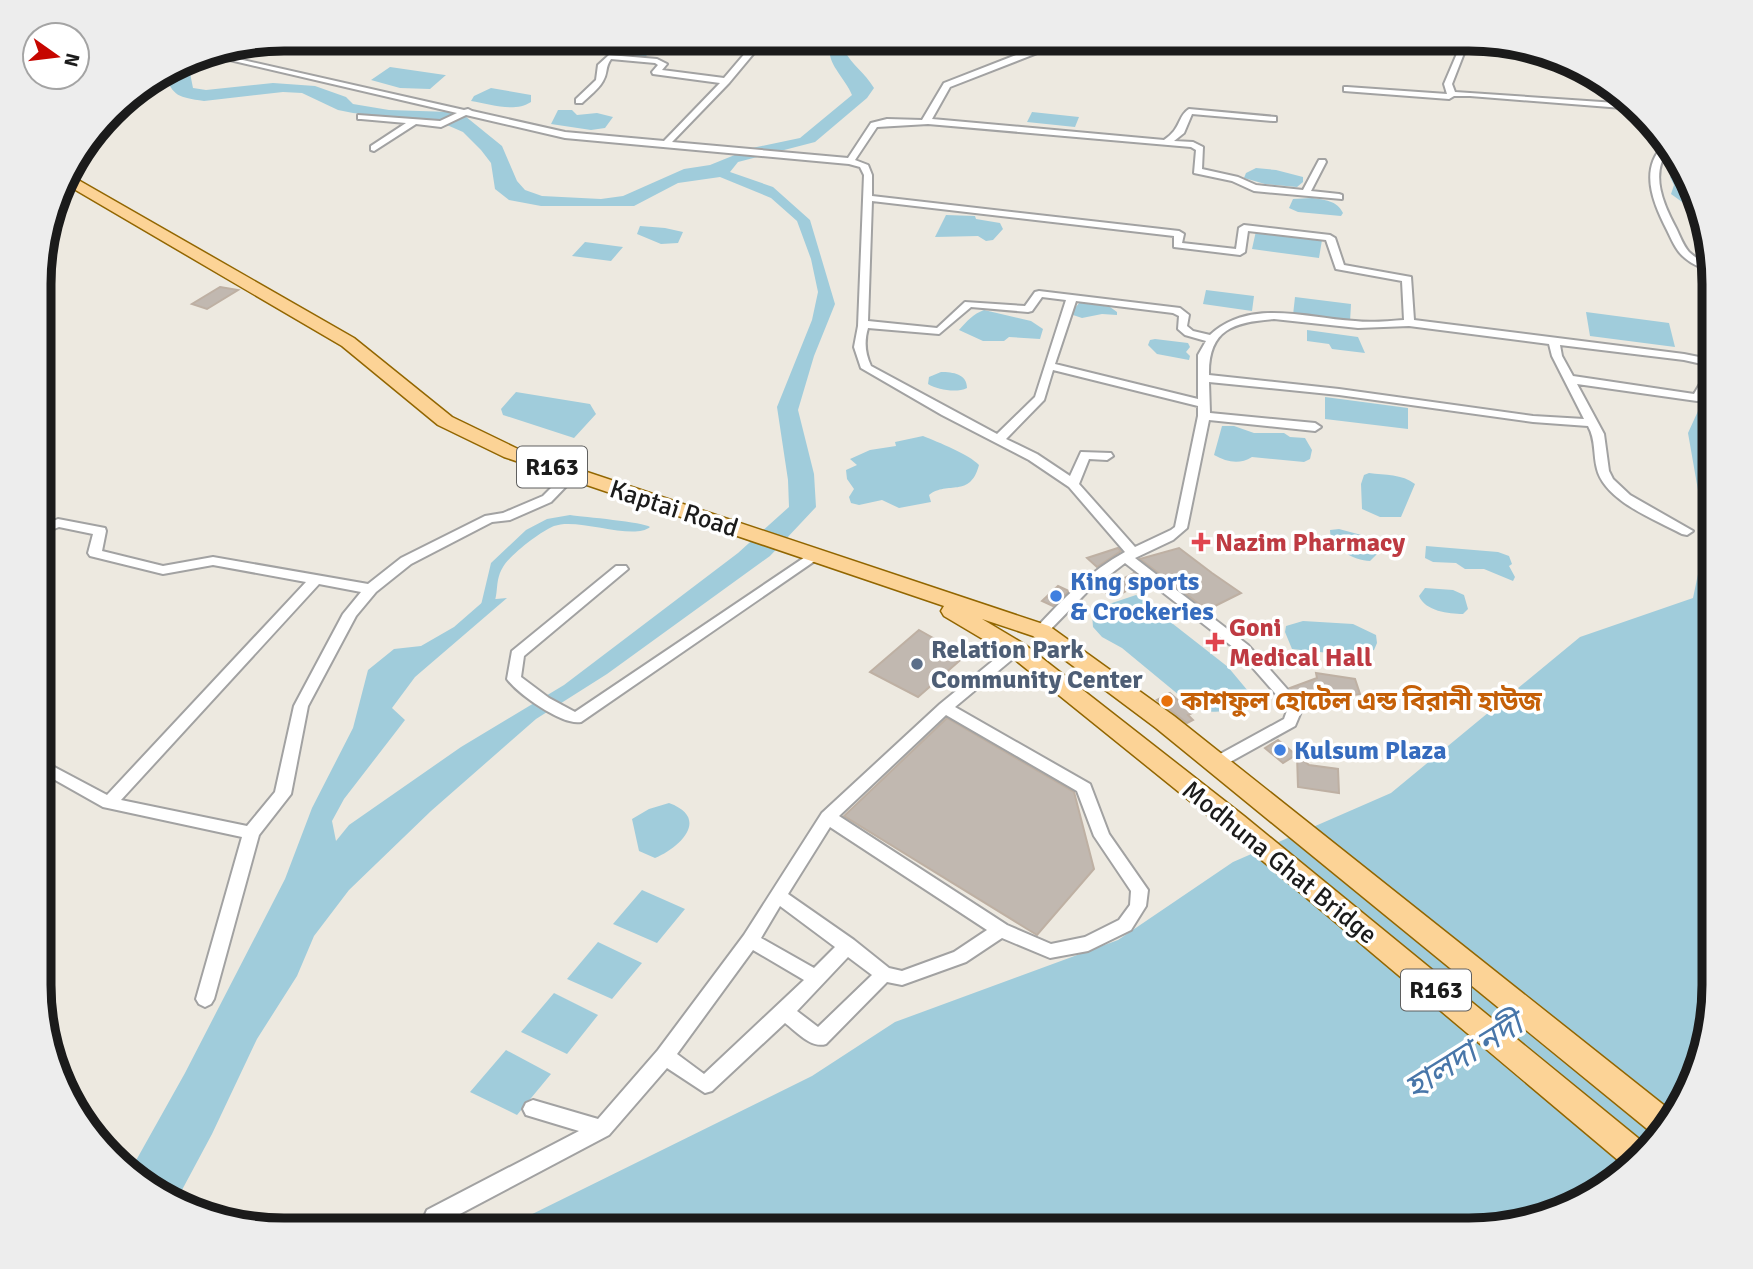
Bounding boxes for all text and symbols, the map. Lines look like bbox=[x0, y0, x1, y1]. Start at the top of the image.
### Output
north arrow bbox=[21, 21, 91, 91]
text: N bbox=[58, 51, 85, 69]
road number: R163 bbox=[517, 446, 587, 488]
street label: Kaptai Road bbox=[605, 473, 742, 545]
place label: Nazim Pharmacy bbox=[1215, 527, 1405, 559]
marker: Nazim Pharmacy bbox=[1193, 534, 1209, 550]
place label: King sports & Crockeries bbox=[1070, 566, 1214, 628]
marker: King sports & Crockeries bbox=[1048, 588, 1064, 604]
place label: Goni Medical Hall bbox=[1229, 612, 1372, 674]
place label: Relation Park Community Center bbox=[931, 634, 1143, 696]
marker: Goni Medical Hall bbox=[1207, 634, 1223, 650]
marker: Relation Park Community Center bbox=[909, 656, 925, 672]
place label: কাশফুল হোটেল এন্ড বিরানী হাউজ bbox=[1180, 685, 1542, 718]
marker: কাশফুল হোটেল এন্ড বিরানী হাউজ bbox=[1159, 693, 1175, 709]
place label: Kulsum Plaza bbox=[1294, 735, 1447, 767]
marker: Kulsum Plaza bbox=[1272, 742, 1288, 758]
street label: Modhuna Ghat Bridge bbox=[1176, 774, 1383, 951]
road number: R163 bbox=[1401, 970, 1471, 1010]
water label: হালদা নদী bbox=[1397, 1001, 1536, 1109]

